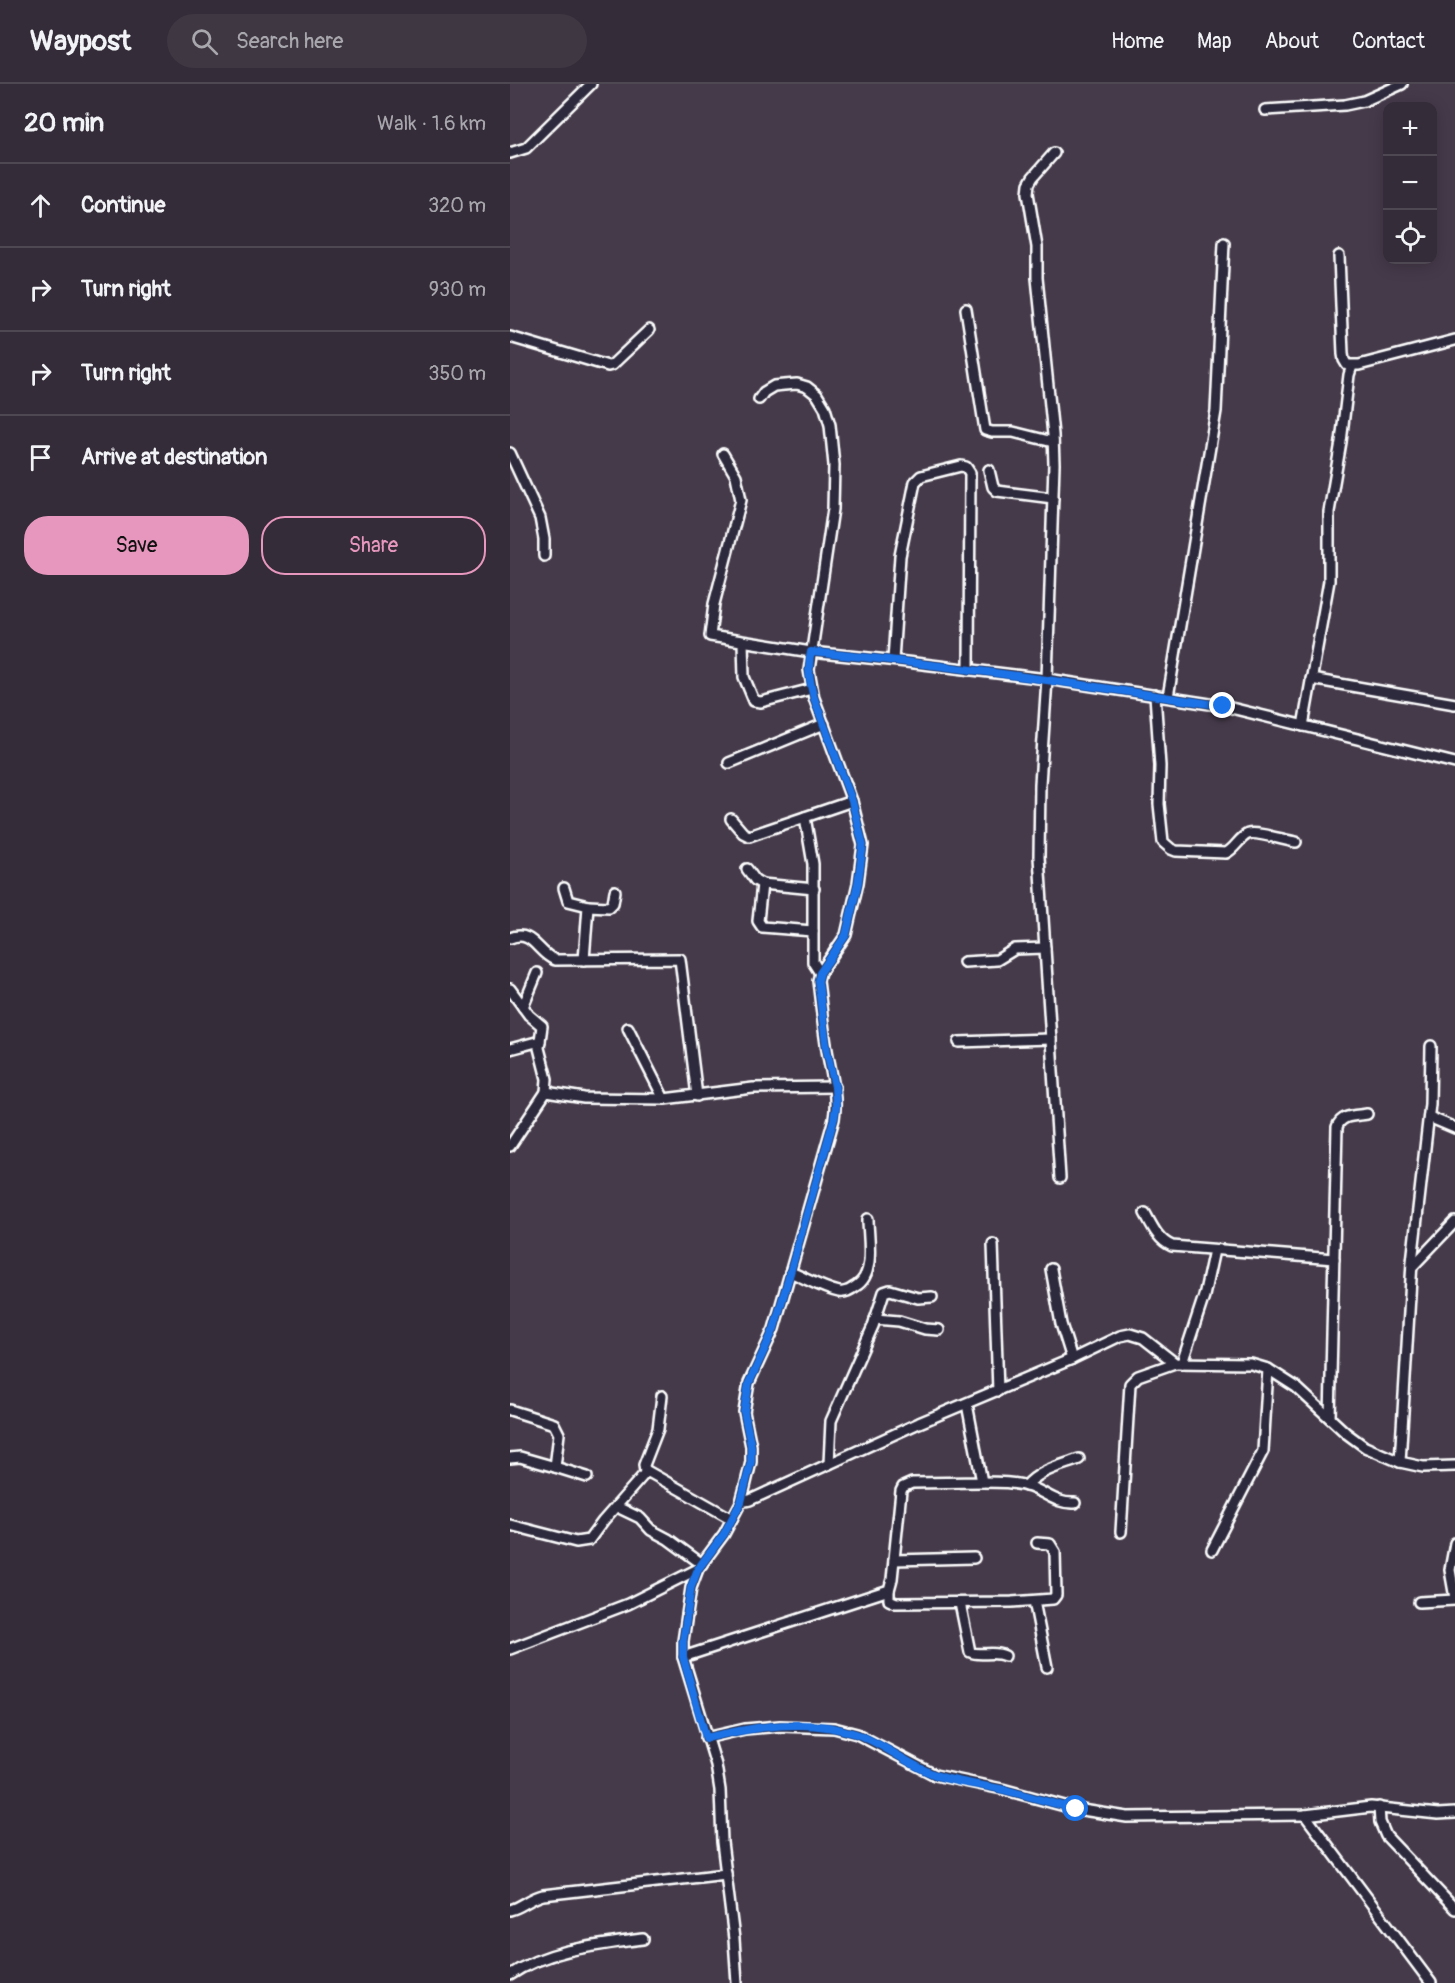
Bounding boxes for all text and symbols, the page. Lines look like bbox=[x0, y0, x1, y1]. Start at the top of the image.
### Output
search box bbox=[167, 14, 587, 68]
text: Waypost bbox=[30, 24, 131, 59]
icon: search bbox=[188, 25, 221, 58]
text: Search here bbox=[236, 27, 343, 55]
text: Home bbox=[1111, 28, 1164, 55]
text: Map bbox=[1197, 28, 1232, 55]
text: About bbox=[1265, 28, 1319, 55]
text: Contact bbox=[1352, 28, 1425, 55]
map controls bbox=[1383, 102, 1437, 264]
button: + bbox=[1383, 102, 1437, 156]
text: 20 min bbox=[24, 107, 104, 139]
text: Walk · 1.6 km bbox=[377, 111, 486, 136]
button: − bbox=[1383, 156, 1437, 210]
icon: ahead bbox=[24, 189, 57, 222]
text: Continue bbox=[81, 191, 165, 219]
text: 320 m bbox=[428, 193, 486, 218]
button: locate bbox=[1383, 210, 1437, 264]
icon: right bbox=[24, 273, 57, 306]
text: Turn right bbox=[81, 275, 171, 303]
text: 930 m bbox=[429, 277, 486, 302]
icon: right bbox=[24, 357, 57, 390]
text: Turn right bbox=[81, 359, 171, 387]
text: 350 m bbox=[428, 361, 486, 386]
icon: arrive bbox=[24, 441, 57, 474]
text: Arrive at destination bbox=[81, 443, 267, 471]
button: Save bbox=[24, 516, 249, 575]
button: Share bbox=[261, 516, 486, 575]
route end bbox=[1209, 692, 1235, 718]
route start bbox=[1062, 1795, 1088, 1821]

